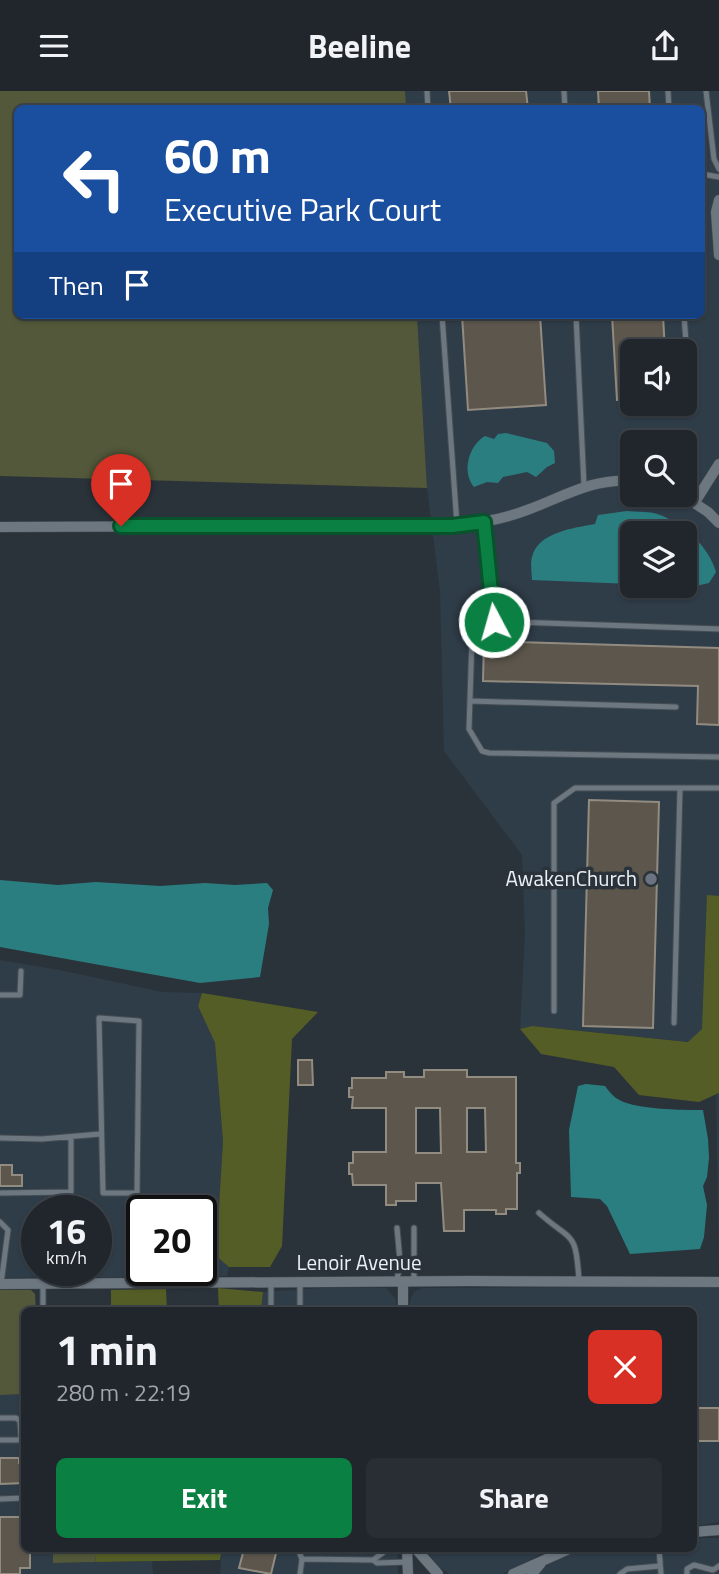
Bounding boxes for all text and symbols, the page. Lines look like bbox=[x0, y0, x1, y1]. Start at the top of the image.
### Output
text: Beeline bbox=[308, 22, 411, 70]
icon: menu bbox=[35, 27, 73, 65]
icon: share bbox=[646, 27, 684, 65]
text: 60 m bbox=[164, 117, 271, 192]
icon: left bbox=[49, 133, 140, 224]
text: Executive Park Court bbox=[164, 185, 441, 233]
text: Then bbox=[49, 266, 104, 305]
icon: arrive bbox=[118, 266, 156, 304]
map controls bbox=[620, 339, 697, 598]
button: sound bbox=[620, 339, 697, 416]
button: search bbox=[620, 430, 697, 507]
pin bbox=[91, 454, 151, 526]
icon: arrive bbox=[102, 465, 140, 503]
button: layers bbox=[620, 521, 697, 598]
position arrow bbox=[457, 585, 531, 659]
place label: AwakenChurch bbox=[505, 862, 637, 894]
marker: AwakenChurch bbox=[643, 871, 659, 887]
speed limit sign: 20 bbox=[126, 1195, 217, 1286]
text: 16 bbox=[47, 1204, 86, 1258]
text: km/h bbox=[46, 1244, 87, 1271]
street label: Lenoir Avenue bbox=[296, 1246, 422, 1278]
text: 1 min bbox=[56, 1317, 158, 1381]
button: close bbox=[588, 1330, 662, 1404]
text: 280 m · 22:19 bbox=[56, 1375, 191, 1410]
button: Exit bbox=[56, 1458, 352, 1538]
button: Share bbox=[366, 1458, 662, 1538]

